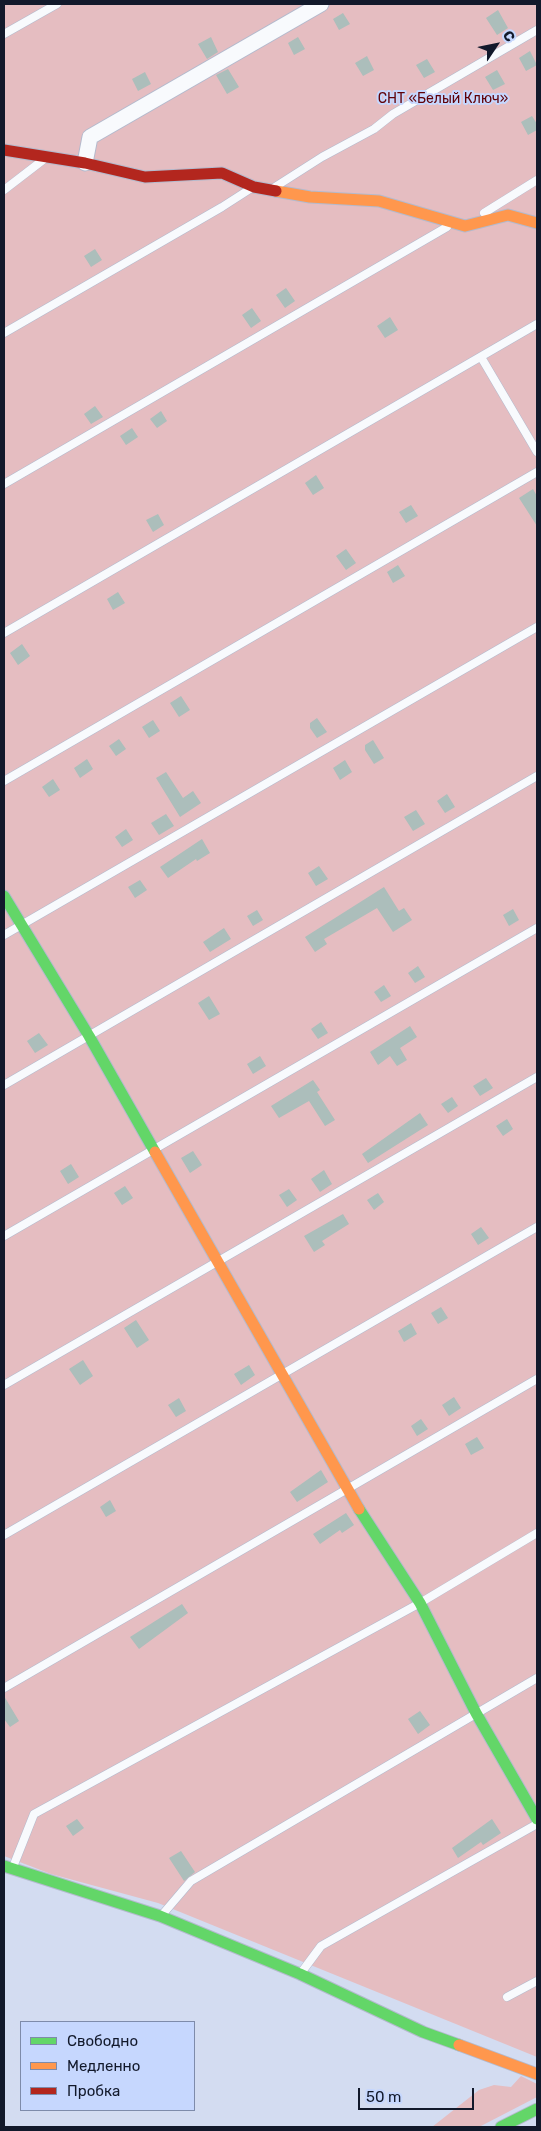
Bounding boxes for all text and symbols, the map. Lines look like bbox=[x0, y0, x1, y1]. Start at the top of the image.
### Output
north arrow bbox=[471, 20, 521, 70]
text: С bbox=[499, 27, 519, 45]
park label: СНТ «Белый Ключ» bbox=[378, 91, 508, 107]
legend bbox=[20, 2021, 195, 2111]
text: Свободно bbox=[67, 2032, 138, 2050]
text: Медленно bbox=[67, 2057, 140, 2075]
scale bar bbox=[361, 2078, 477, 2110]
text: Пробка bbox=[67, 2082, 120, 2100]
text: 50 m bbox=[366, 2088, 401, 2106]

